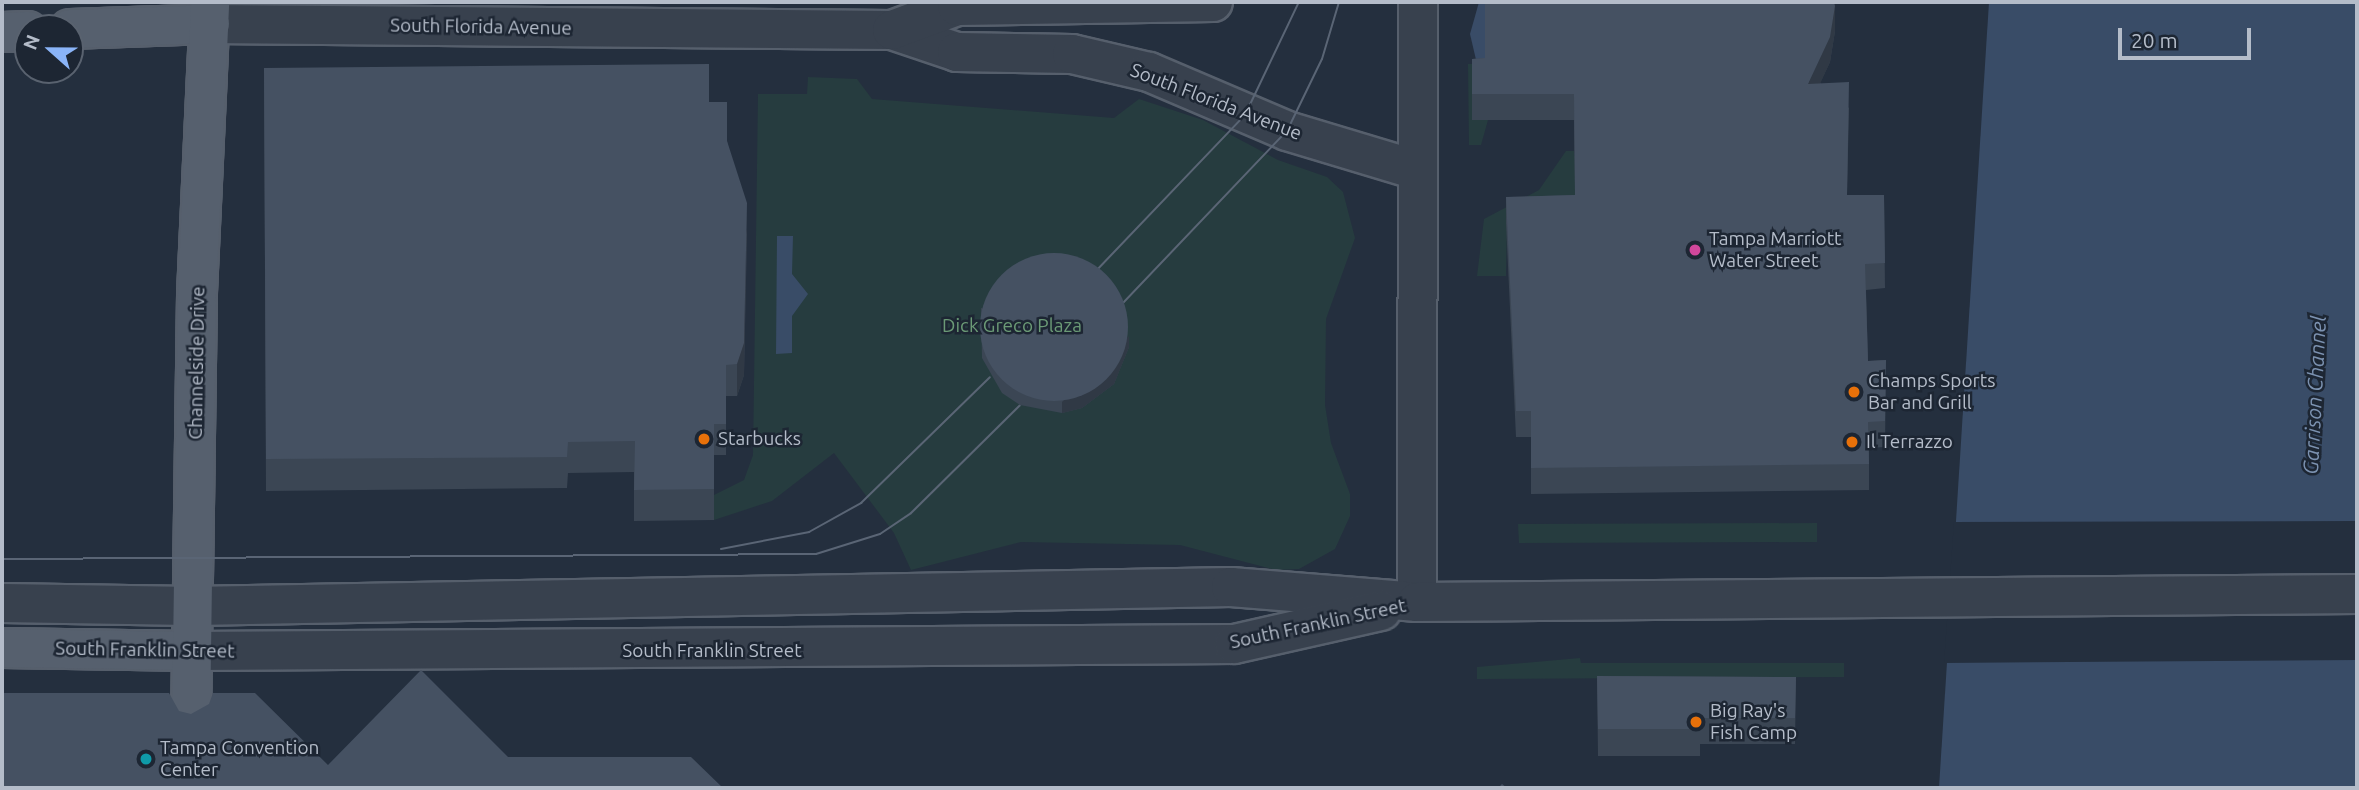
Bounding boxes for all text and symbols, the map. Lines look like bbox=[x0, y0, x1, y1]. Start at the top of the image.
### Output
north arrow bbox=[14, 14, 84, 84]
street label: South Florida Avenue bbox=[390, 14, 572, 40]
scale bar bbox=[2121, 14, 2254, 58]
text: 20 m bbox=[2131, 28, 2178, 52]
text: N bbox=[18, 32, 44, 53]
street label: South Florida Avenue bbox=[1127, 59, 1305, 145]
place label: Tampa Marriott Water Street bbox=[1709, 228, 1842, 272]
marker: Tampa Marriott Water Street bbox=[1687, 242, 1703, 258]
street label: Channelside Drive bbox=[184, 286, 210, 440]
park label: Dick Greco Plaza bbox=[942, 315, 1082, 337]
water label: Garrison Channel bbox=[2297, 315, 2331, 475]
place label: Champs Sports Bar and Grill bbox=[1868, 370, 1995, 414]
marker: Champs Sports Bar and Grill bbox=[1846, 384, 1862, 400]
place label: Starbucks bbox=[718, 428, 801, 450]
marker: Starbucks bbox=[696, 431, 712, 447]
place label: Il Terrazzo bbox=[1866, 431, 1953, 453]
marker: Il Terrazzo bbox=[1844, 434, 1860, 450]
street label: South Franklin Street bbox=[1228, 594, 1408, 654]
street label: South Franklin Street bbox=[55, 637, 235, 663]
street label: South Franklin Street bbox=[622, 640, 802, 662]
place label: Big Ray's Fish Camp bbox=[1710, 700, 1797, 744]
marker: Big Ray's Fish Camp bbox=[1688, 714, 1704, 730]
place label: Tampa Convention Center bbox=[160, 737, 319, 781]
marker: Tampa Convention Center bbox=[138, 751, 154, 767]

